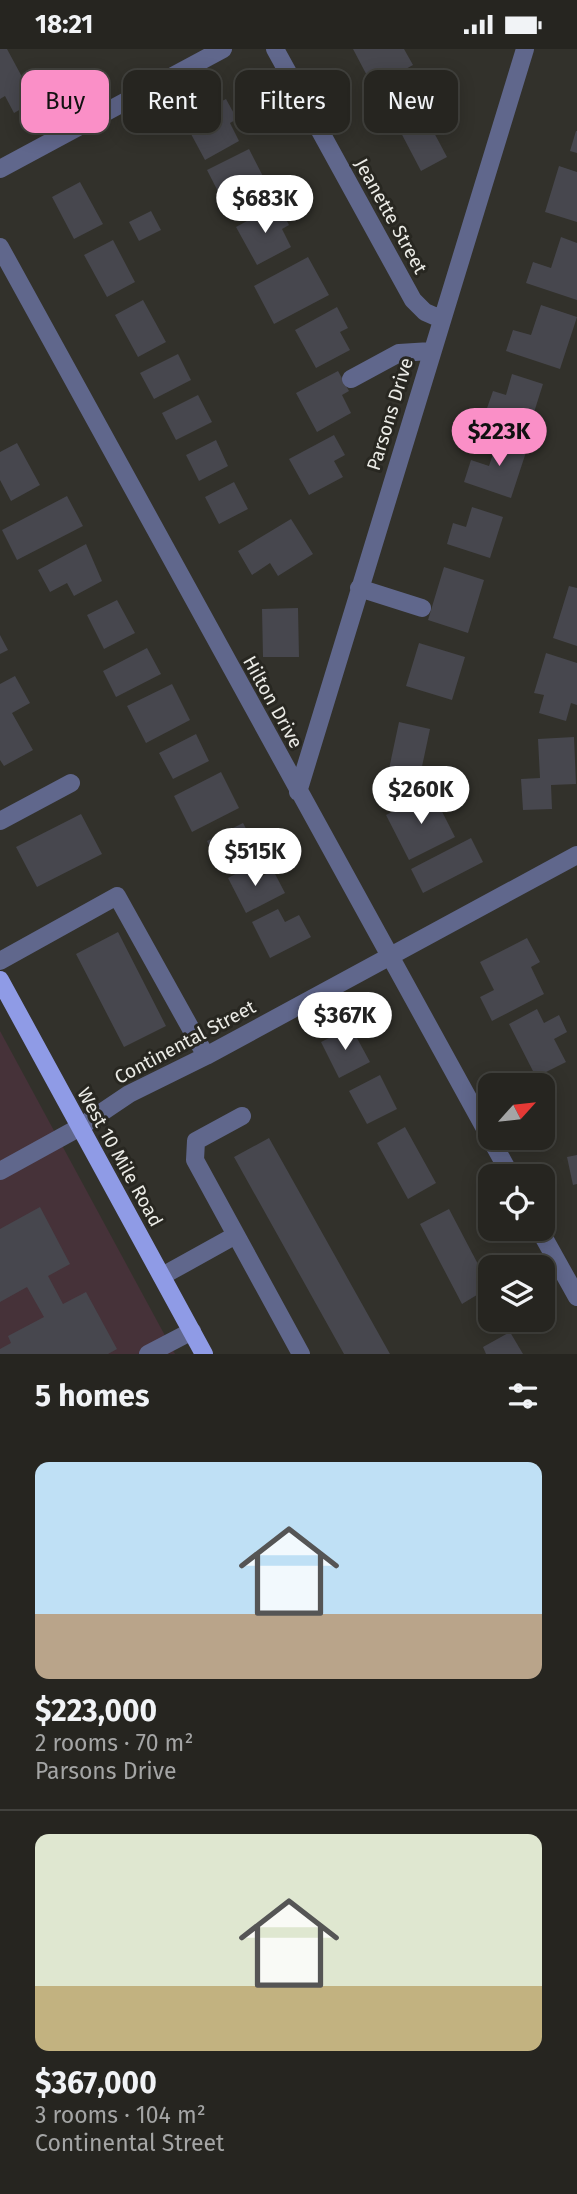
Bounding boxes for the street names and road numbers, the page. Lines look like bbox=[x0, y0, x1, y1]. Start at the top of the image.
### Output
street label: Jeanette Street bbox=[350, 154, 432, 278]
street label: Parsons Drive bbox=[362, 355, 418, 473]
street label: Hilton Drive bbox=[238, 652, 308, 752]
street label: Continental Street bbox=[111, 995, 260, 1089]
street label: West 10 Mile Road bbox=[72, 1084, 168, 1230]

